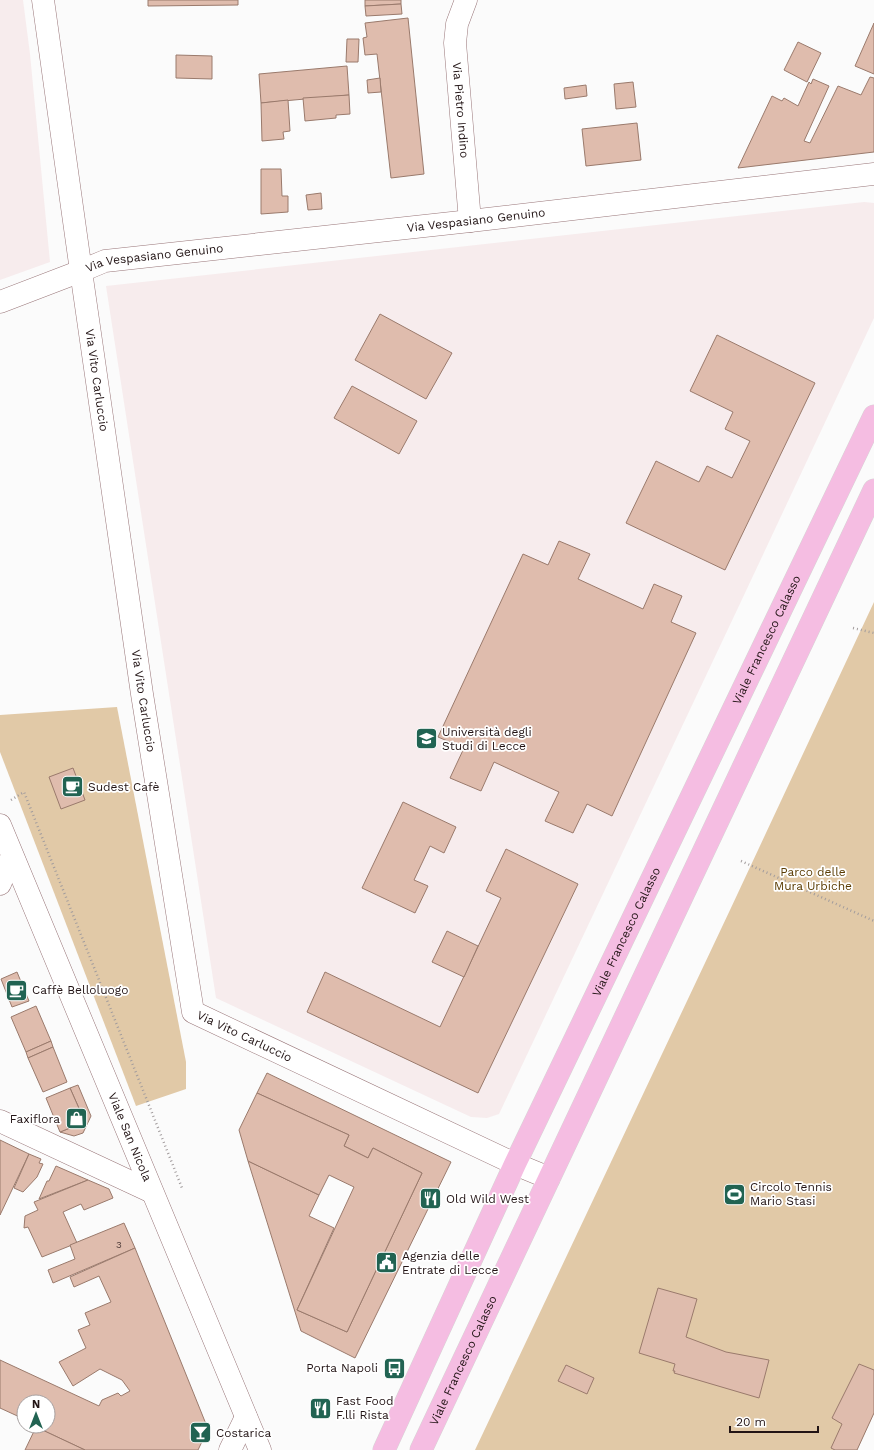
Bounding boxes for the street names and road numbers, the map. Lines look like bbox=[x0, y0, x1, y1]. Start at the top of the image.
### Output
street label: Via Pietro Indino bbox=[450, 61, 472, 159]
street label: Via Vespasiano Genuino bbox=[406, 205, 546, 235]
street label: Via Vespasiano Genuino bbox=[83, 241, 224, 275]
street label: Via Vito Carluccio bbox=[82, 328, 111, 432]
street label: Viale Francesco Calasso bbox=[730, 573, 804, 707]
street label: Via Vito Carluccio bbox=[129, 649, 158, 753]
street label: Viale Francesco Calasso bbox=[589, 865, 663, 999]
street label: Via Vito Carluccio bbox=[195, 1008, 294, 1065]
street label: Viale San Nicola bbox=[105, 1091, 155, 1184]
street label: Viale Francesco Calasso bbox=[427, 1293, 500, 1428]

